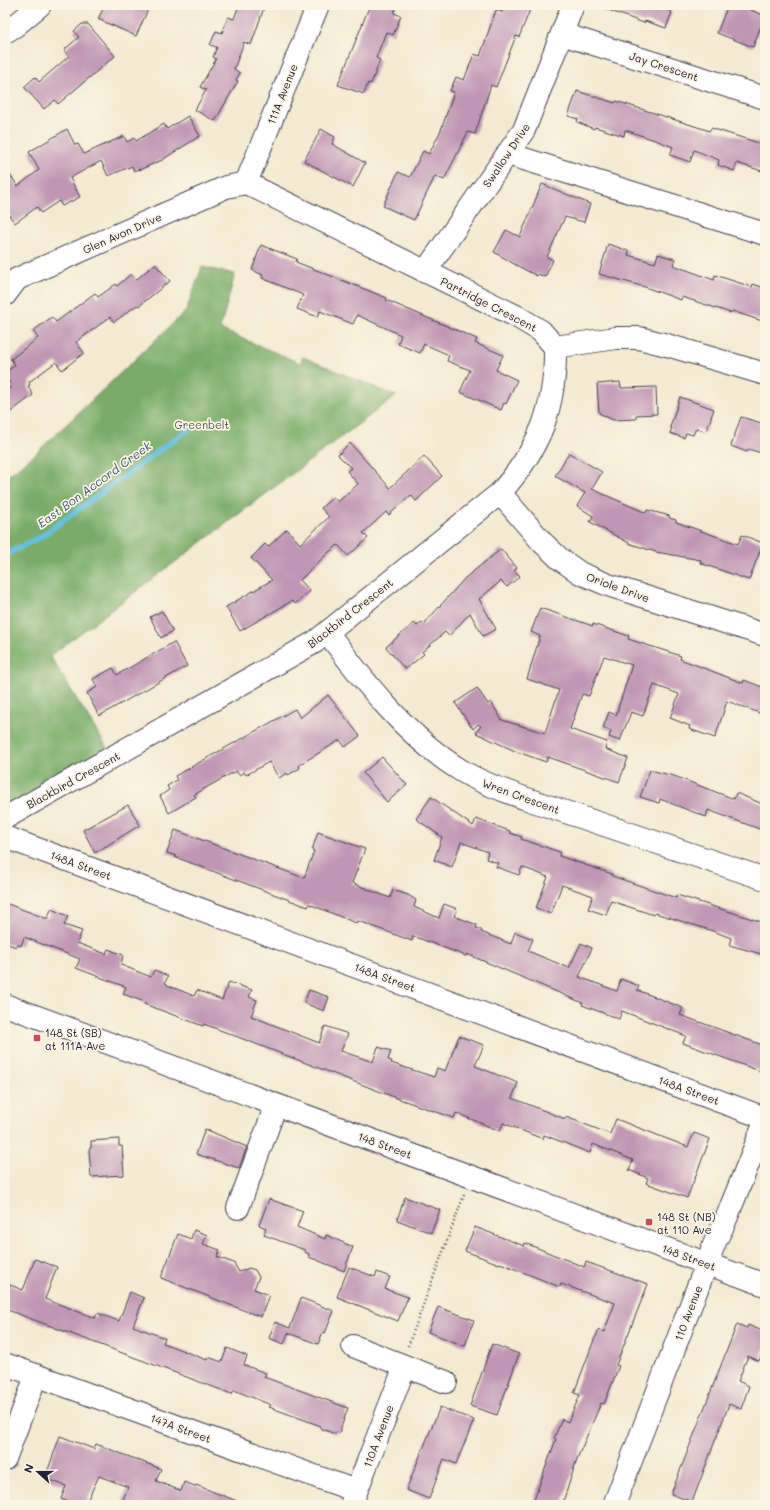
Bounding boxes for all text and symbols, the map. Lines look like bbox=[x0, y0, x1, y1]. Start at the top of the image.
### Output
street label: Jay Crescent bbox=[627, 48, 701, 84]
street label: 111A Avenue bbox=[263, 61, 301, 126]
street label: Swallow Drive bbox=[479, 120, 533, 190]
street label: Glen Avon Drive bbox=[80, 209, 164, 257]
street label: Partridge Crescent bbox=[438, 273, 540, 335]
park label: Greenbelt bbox=[175, 417, 230, 432]
water label: East Bon Accord Creek bbox=[34, 437, 155, 531]
street label: Oriole Drive bbox=[584, 569, 652, 605]
street label: Blackbird Crescent bbox=[304, 575, 396, 651]
street label: Blackbird Crescent bbox=[23, 748, 123, 812]
street label: Wren Crescent bbox=[480, 775, 562, 817]
street label: 148A Street bbox=[48, 847, 114, 883]
street label: 148A Street bbox=[352, 959, 418, 995]
place label: 148 St (SB) at 111A Ave bbox=[45, 1025, 105, 1053]
marker: 148 St (SB) at 111A Ave bbox=[32, 1033, 42, 1043]
street label: 148A Street bbox=[656, 1072, 722, 1108]
street label: 148 Street bbox=[356, 1128, 414, 1162]
place label: 148 St (NB) at 110 Ave bbox=[657, 1209, 716, 1237]
marker: 148 St (NB) at 110 Ave bbox=[644, 1217, 654, 1227]
street label: 148 Street bbox=[660, 1240, 718, 1274]
street label: 110 Avenue bbox=[671, 1283, 705, 1343]
street label: 110A Avenue bbox=[359, 1402, 397, 1469]
street label: 147A Street bbox=[149, 1410, 214, 1446]
north arrow bbox=[18, 1452, 58, 1492]
text: N bbox=[20, 1462, 37, 1475]

